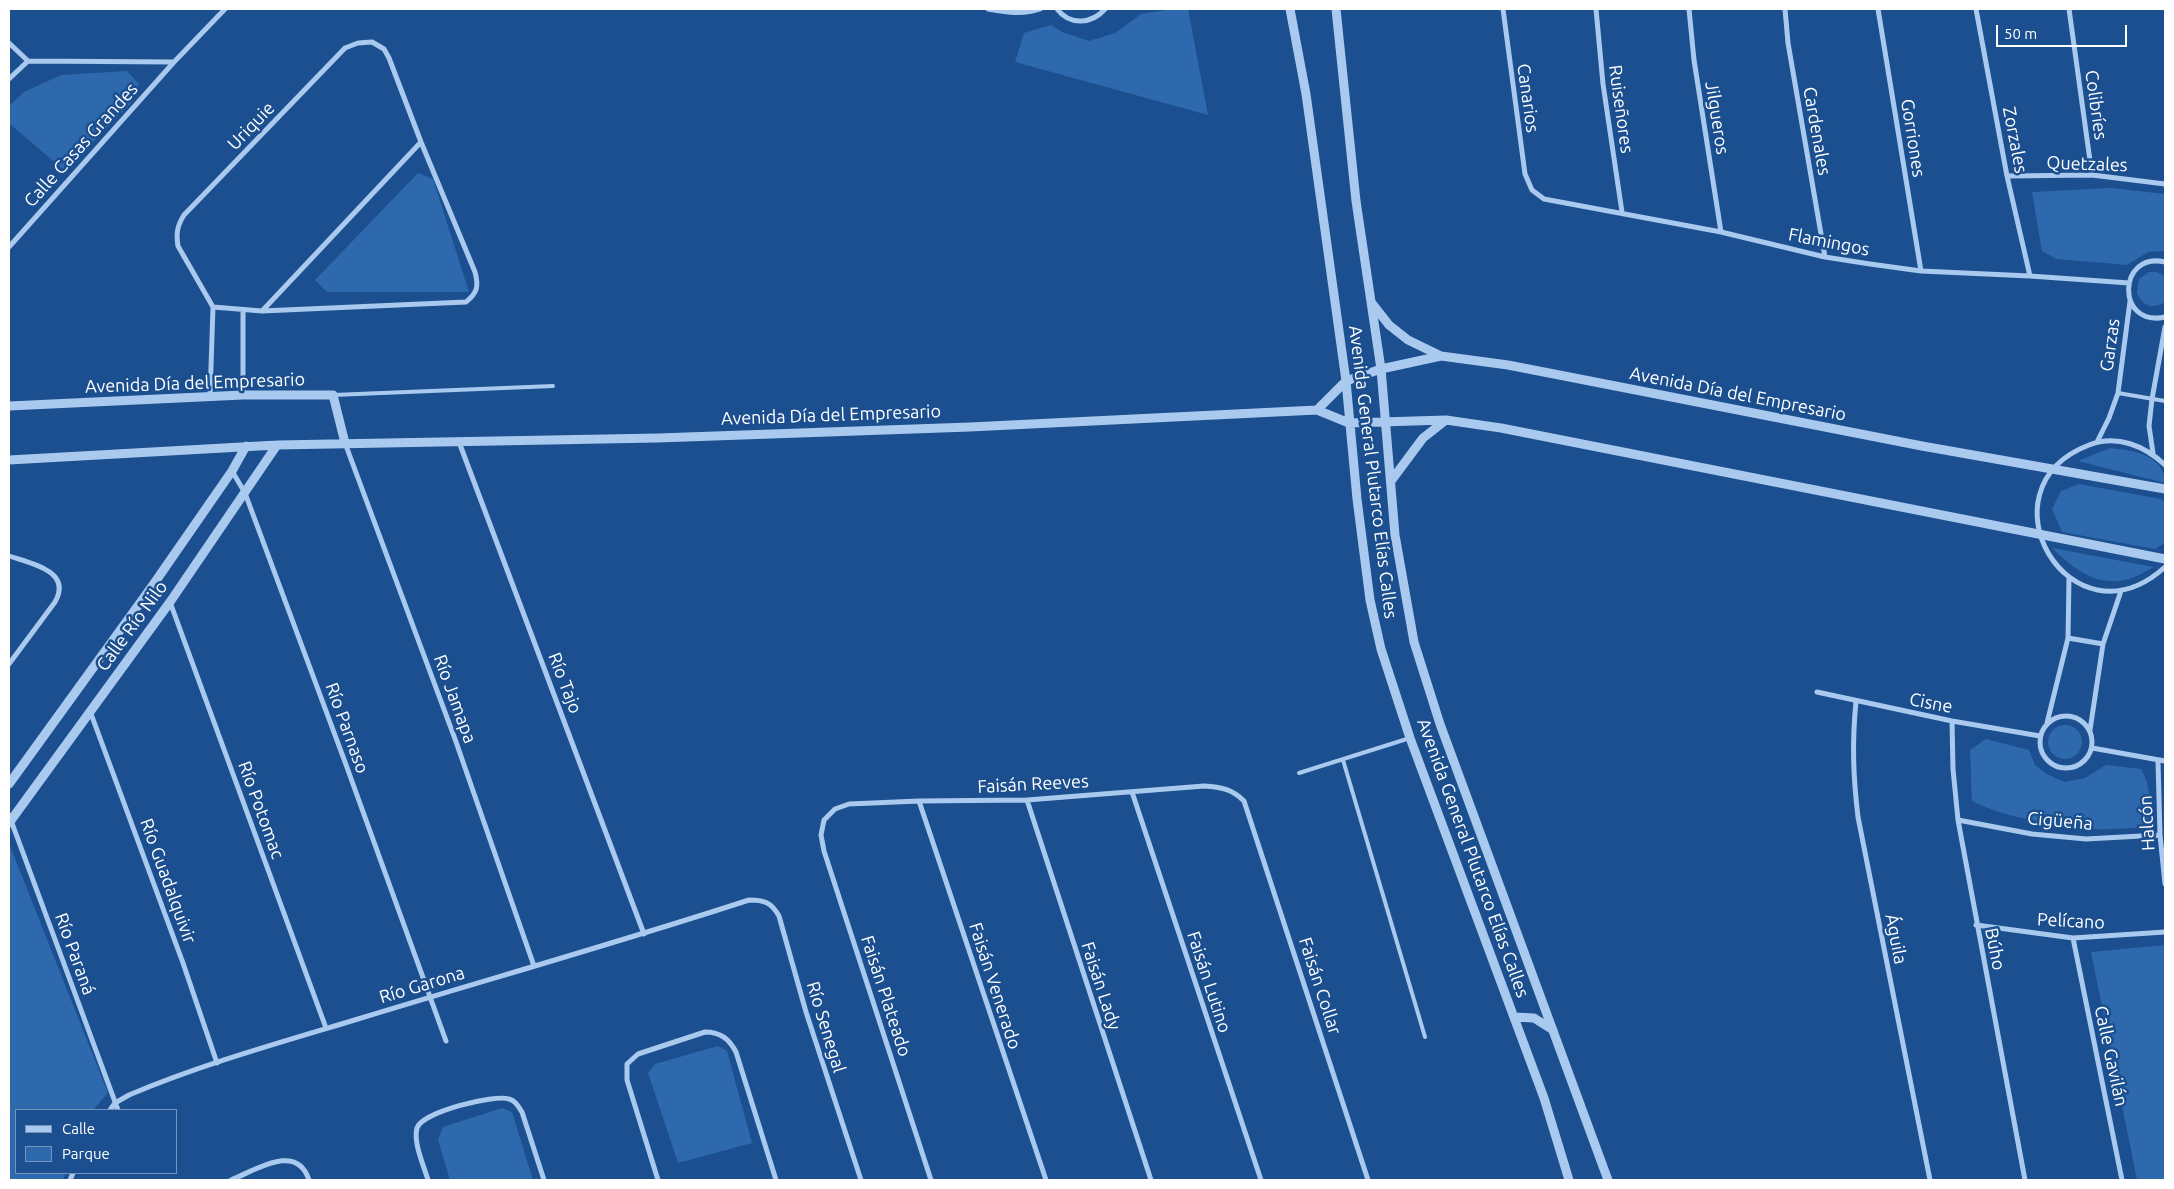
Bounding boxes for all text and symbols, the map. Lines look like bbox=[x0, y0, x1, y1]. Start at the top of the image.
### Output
scale bar bbox=[1999, 15, 2130, 47]
text: 50 m bbox=[2004, 25, 2037, 42]
street label: Canarios bbox=[1512, 62, 1544, 134]
street label: Ruiseñores bbox=[1604, 63, 1638, 155]
street label: Colibríes bbox=[2080, 69, 2112, 141]
street label: Calle Casas Grandes bbox=[20, 78, 142, 212]
street label: Jilgueros bbox=[1701, 80, 1733, 156]
street label: Cardenales bbox=[1799, 85, 1835, 177]
street label: Uriquie bbox=[223, 97, 279, 155]
street label: Gorriones bbox=[1896, 97, 1930, 179]
street label: Zorzales bbox=[1998, 105, 2032, 175]
street label: Quetzales bbox=[2046, 152, 2128, 176]
street label: Flamingos bbox=[1787, 224, 1871, 260]
street label: Garzas bbox=[2096, 317, 2124, 373]
street label: Avenida General Plutarco Elías Calles bbox=[1344, 324, 1402, 620]
street label: Avenida Día del Empresario bbox=[1628, 362, 1848, 426]
street label: Avenida Día del Empresario bbox=[85, 368, 305, 398]
street label: Avenida Día del Empresario bbox=[721, 400, 941, 430]
street label: Calle Río Nilo bbox=[92, 577, 172, 675]
street label: Río Tajo bbox=[543, 649, 587, 717]
street label: Río Jamapa bbox=[429, 652, 481, 746]
street label: Río Parnaso bbox=[321, 680, 373, 776]
street label: Cisne bbox=[1908, 688, 1954, 718]
street label: Avenida General Plutarco Elías Calles bbox=[1412, 716, 1534, 1000]
street label: Río Potomac bbox=[233, 758, 289, 862]
street label: Faisán Reeves bbox=[977, 770, 1089, 798]
street label: Halcón bbox=[2135, 795, 2159, 851]
street label: Cigüeña bbox=[2026, 807, 2094, 835]
street label: Río Guadalquivir bbox=[135, 816, 201, 946]
street label: Pelícano bbox=[2037, 908, 2105, 934]
street label: Río Paraná bbox=[50, 910, 100, 998]
street label: Águila bbox=[1881, 912, 1911, 966]
street label: Faisán Venerado bbox=[964, 920, 1026, 1052]
street label: Búho bbox=[1980, 926, 2010, 972]
street label: Faisán Lutino bbox=[1182, 928, 1236, 1036]
street label: Faisán Plateado bbox=[856, 933, 916, 1059]
street label: Faisán Collar bbox=[1294, 935, 1346, 1037]
street label: Faisán Lady bbox=[1077, 939, 1125, 1033]
street label: Río Garona bbox=[377, 962, 467, 1008]
street label: Río Senegal bbox=[802, 979, 850, 1075]
street label: Calle Gavilán bbox=[2090, 1004, 2132, 1108]
legend bbox=[15, 1109, 178, 1174]
text: Calle bbox=[62, 1120, 95, 1137]
text: Parque bbox=[62, 1145, 110, 1162]

